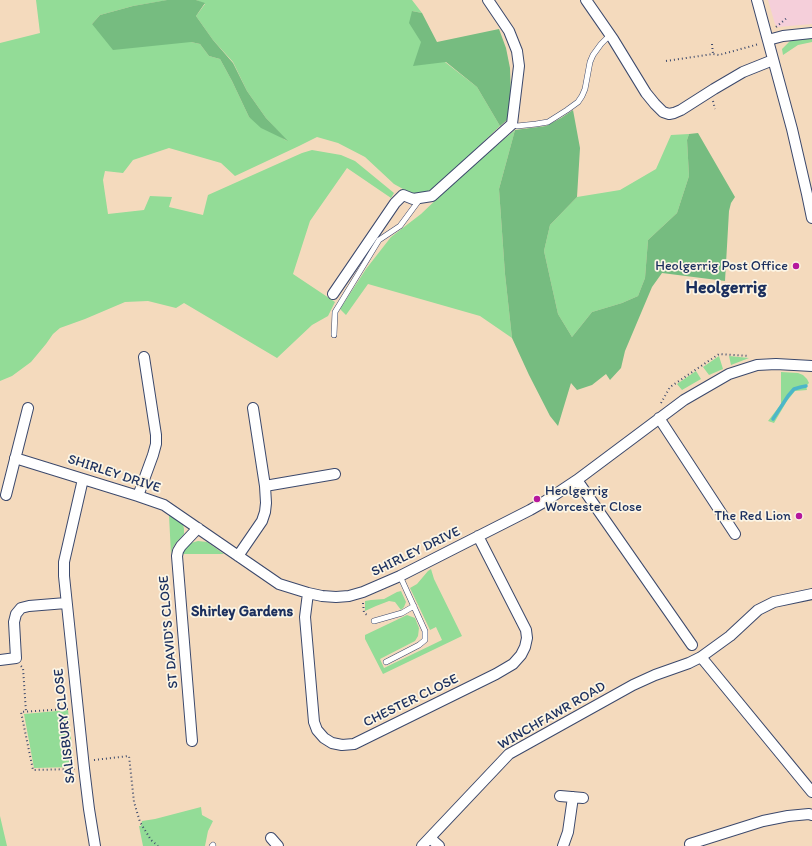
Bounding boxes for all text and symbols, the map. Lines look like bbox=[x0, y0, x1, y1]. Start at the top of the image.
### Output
place label: Heolgerrig Post Office bbox=[655, 258, 788, 274]
marker: Heolgerrig Post Office bbox=[791, 261, 801, 271]
district label: Heolgerrig bbox=[685, 277, 767, 299]
street label: SHIRLEY DRIVE bbox=[65, 451, 163, 497]
place label: Heolgerrig Worcester Close bbox=[545, 483, 642, 516]
marker: Heolgerrig Worcester Close bbox=[532, 494, 542, 504]
place label: The Red Lion bbox=[714, 508, 791, 524]
marker: The Red Lion bbox=[794, 511, 804, 521]
street label: SHIRLEY DRIVE bbox=[369, 523, 463, 581]
street label: ST DAVID'S CLOSE bbox=[156, 575, 182, 689]
district label: Shirley Gardens bbox=[191, 603, 293, 621]
street label: SALISBURY CLOSE bbox=[51, 668, 79, 784]
street label: CHESTER CLOSE bbox=[361, 671, 461, 731]
street label: WINCHFAWR ROAD bbox=[495, 678, 609, 754]

